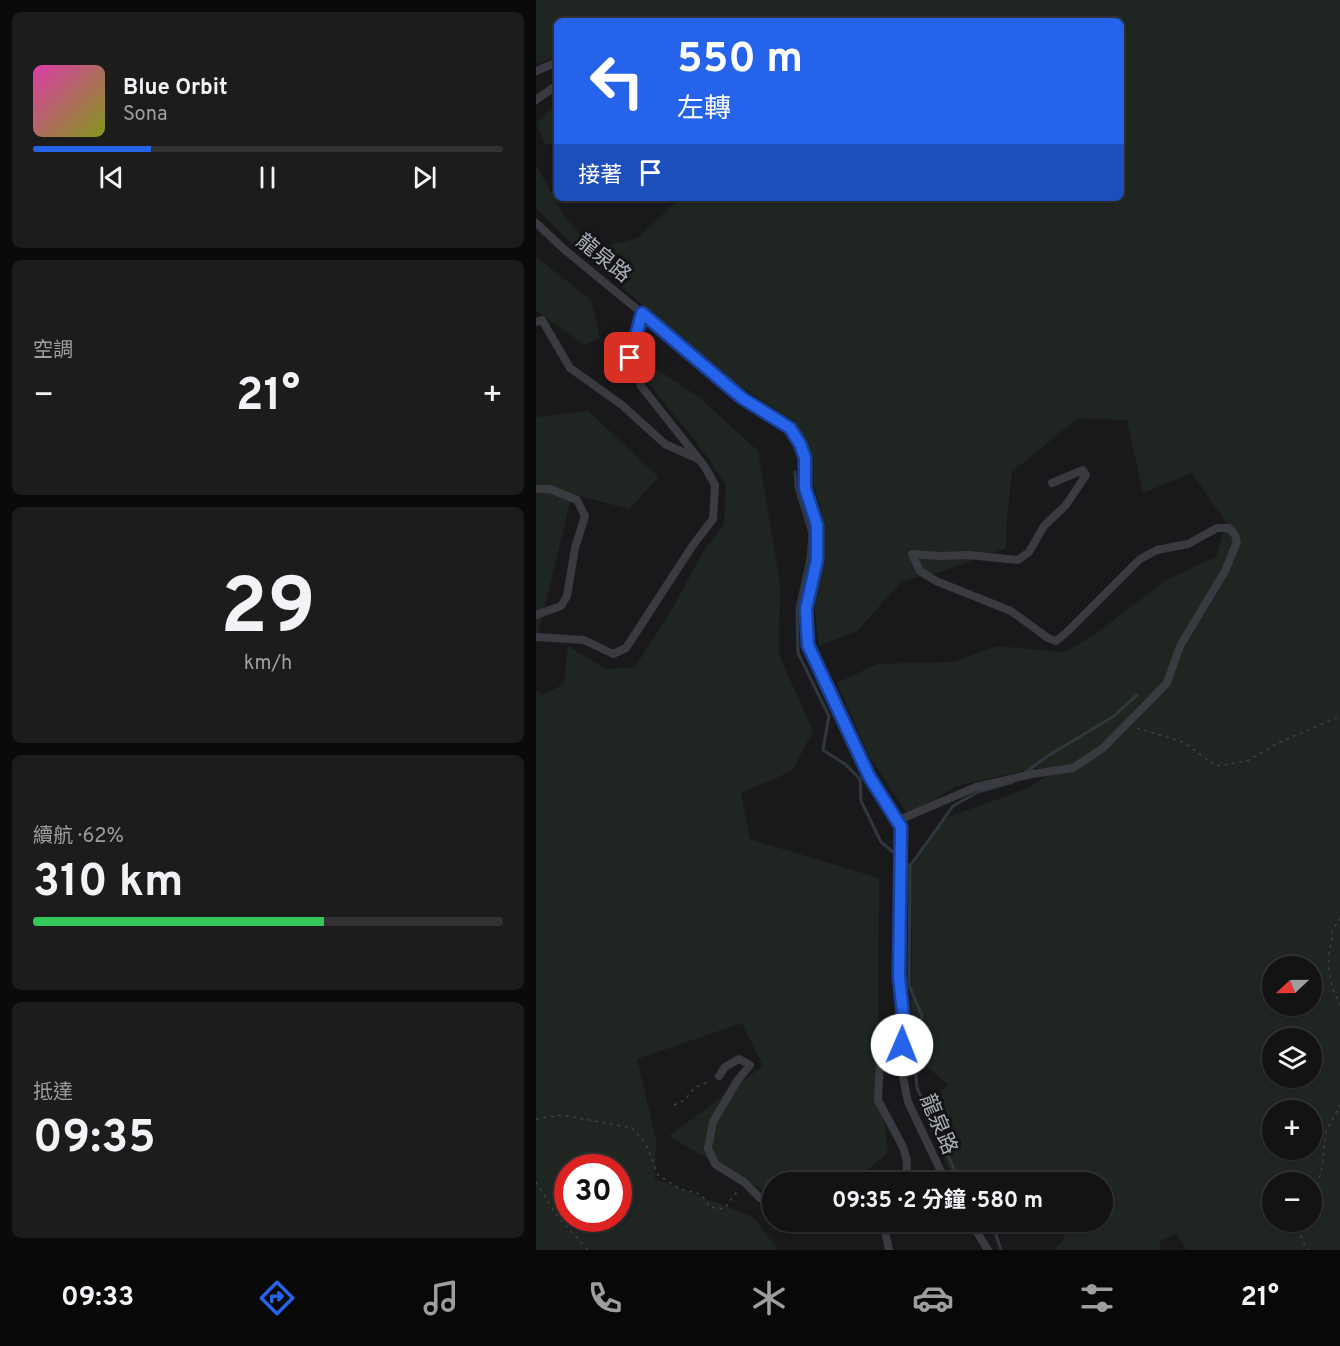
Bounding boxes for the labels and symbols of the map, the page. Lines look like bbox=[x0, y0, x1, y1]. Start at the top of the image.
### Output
street label: 龍泉路 bbox=[570, 229, 636, 289]
pin bbox=[604, 332, 655, 383]
north arrow bbox=[1262, 956, 1322, 1016]
position arrow bbox=[870, 1013, 934, 1077]
street label: 龍泉路 bbox=[913, 1090, 962, 1159]
speed limit sign: 30 bbox=[554, 1154, 632, 1232]

